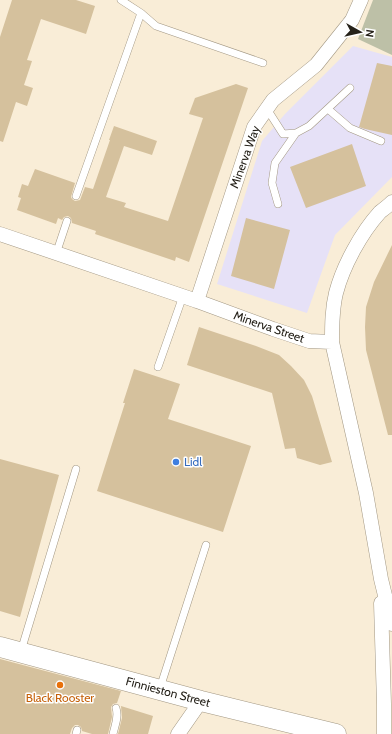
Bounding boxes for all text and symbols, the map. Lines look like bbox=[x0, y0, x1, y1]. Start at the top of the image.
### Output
north arrow bbox=[340, 12, 380, 52]
text: N bbox=[362, 29, 377, 38]
street label: Minerva Way bbox=[226, 123, 263, 190]
street label: Minerva Street bbox=[232, 307, 307, 346]
place label: Lidl bbox=[184, 454, 202, 469]
marker: Lidl bbox=[171, 457, 181, 467]
street label: Finnieston Street bbox=[124, 673, 212, 710]
marker: Black Rooster bbox=[55, 680, 65, 690]
place label: Black Rooster bbox=[26, 690, 94, 705]

